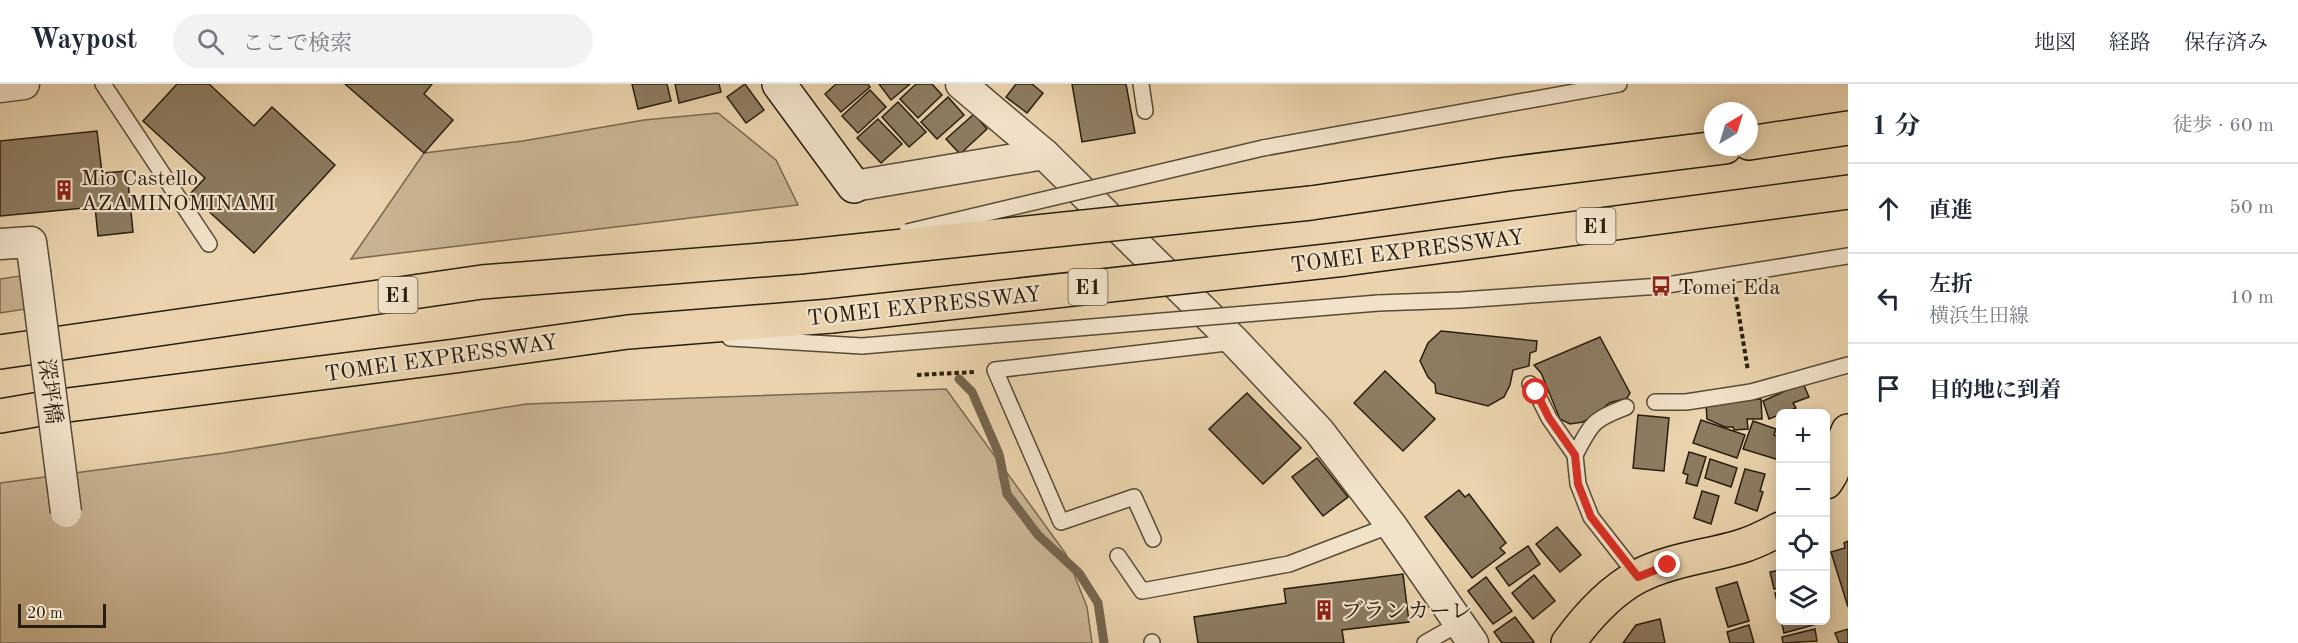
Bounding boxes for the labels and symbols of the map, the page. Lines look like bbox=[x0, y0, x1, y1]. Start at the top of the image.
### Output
north arrow bbox=[1704, 102, 1758, 156]
place label: Mio Castello AZAMINOMINAMI bbox=[81, 168, 276, 215]
building icon: Mio Castello AZAMINOMINAMI bbox=[52, 178, 76, 202]
road number: E1 bbox=[1576, 208, 1616, 244]
street label: TOMEI EXPRESSWAY bbox=[1289, 227, 1525, 277]
road number: E1 bbox=[1068, 269, 1108, 305]
bus stop icon: Tomei Eda bbox=[1649, 274, 1673, 298]
road number: E1 bbox=[378, 277, 418, 313]
place label: Tomei Eda bbox=[1678, 277, 1780, 299]
street label: TOMEI EXPRESSWAY bbox=[806, 284, 1042, 330]
street label: TOMEI EXPRESSWAY bbox=[323, 332, 559, 386]
street label: 深坪橋 bbox=[34, 357, 66, 425]
route start bbox=[1522, 378, 1548, 404]
route end bbox=[1654, 551, 1680, 577]
building icon: ブランカーレ bbox=[1312, 598, 1336, 622]
place label: ブランカーレ bbox=[1341, 600, 1473, 623]
scale bar bbox=[18, 601, 106, 628]

